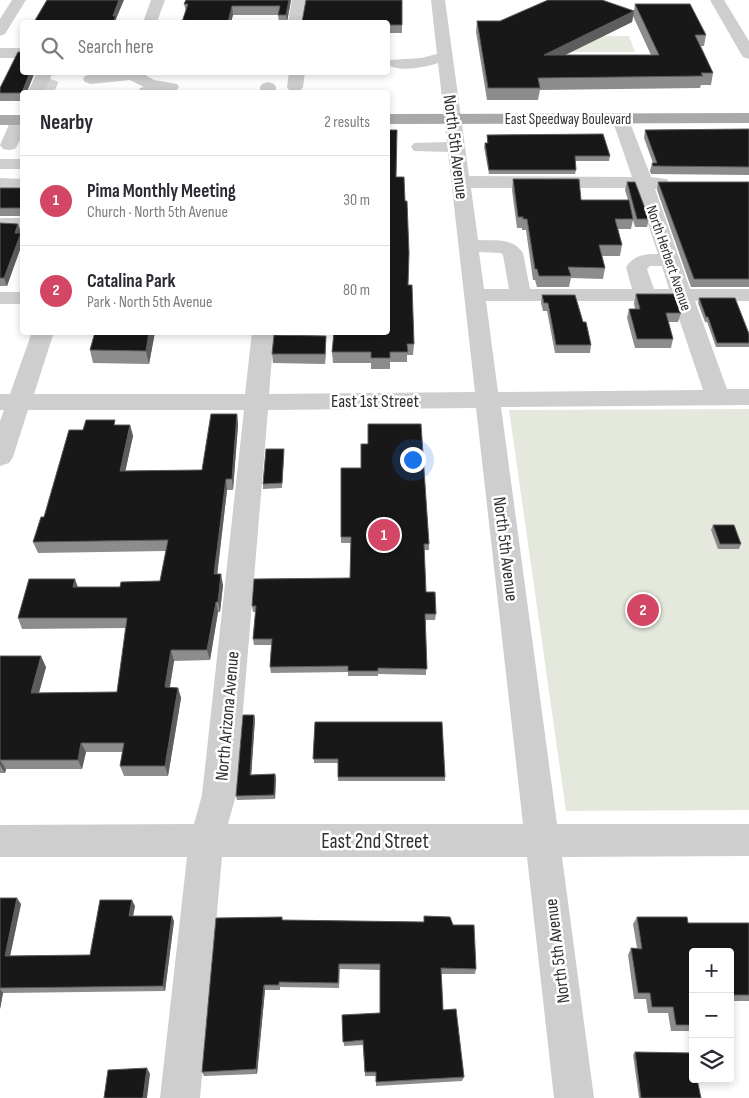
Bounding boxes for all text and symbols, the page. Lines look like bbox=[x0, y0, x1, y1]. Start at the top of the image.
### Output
search box bbox=[20, 20, 390, 75]
icon: search bbox=[38, 34, 66, 62]
text: Search here bbox=[78, 36, 154, 59]
street label: North 5th Avenue bbox=[439, 93, 472, 201]
text: Nearby bbox=[40, 110, 93, 135]
street label: East Speedway Boulevard bbox=[505, 110, 631, 129]
text: 2 results bbox=[324, 113, 370, 132]
text: Pima Monthly Meeting bbox=[87, 180, 236, 203]
text: 1 bbox=[53, 191, 59, 210]
text: 30 m bbox=[343, 191, 370, 210]
text: Church · North 5th Avenue bbox=[87, 203, 228, 222]
street label: North Herbert Avenue bbox=[642, 203, 695, 313]
text: Catalina Park bbox=[87, 270, 176, 293]
text: 2 bbox=[52, 281, 60, 300]
text: 80 m bbox=[343, 281, 370, 300]
text: Park · North 5th Avenue bbox=[87, 293, 212, 312]
street label: East 1st Street bbox=[331, 391, 420, 412]
your location bbox=[400, 447, 426, 473]
street label: North 5th Avenue bbox=[489, 495, 522, 603]
pin: 1 bbox=[368, 516, 400, 554]
pin: 2 bbox=[627, 591, 659, 629]
street label: North Arizona Avenue bbox=[211, 650, 244, 782]
street label: East 2nd Street bbox=[321, 829, 429, 854]
street label: North 5th Avenue bbox=[541, 897, 574, 1005]
map controls bbox=[689, 948, 734, 1083]
button: + bbox=[689, 948, 734, 993]
button: − bbox=[689, 993, 734, 1038]
button: layers bbox=[689, 1038, 734, 1083]

